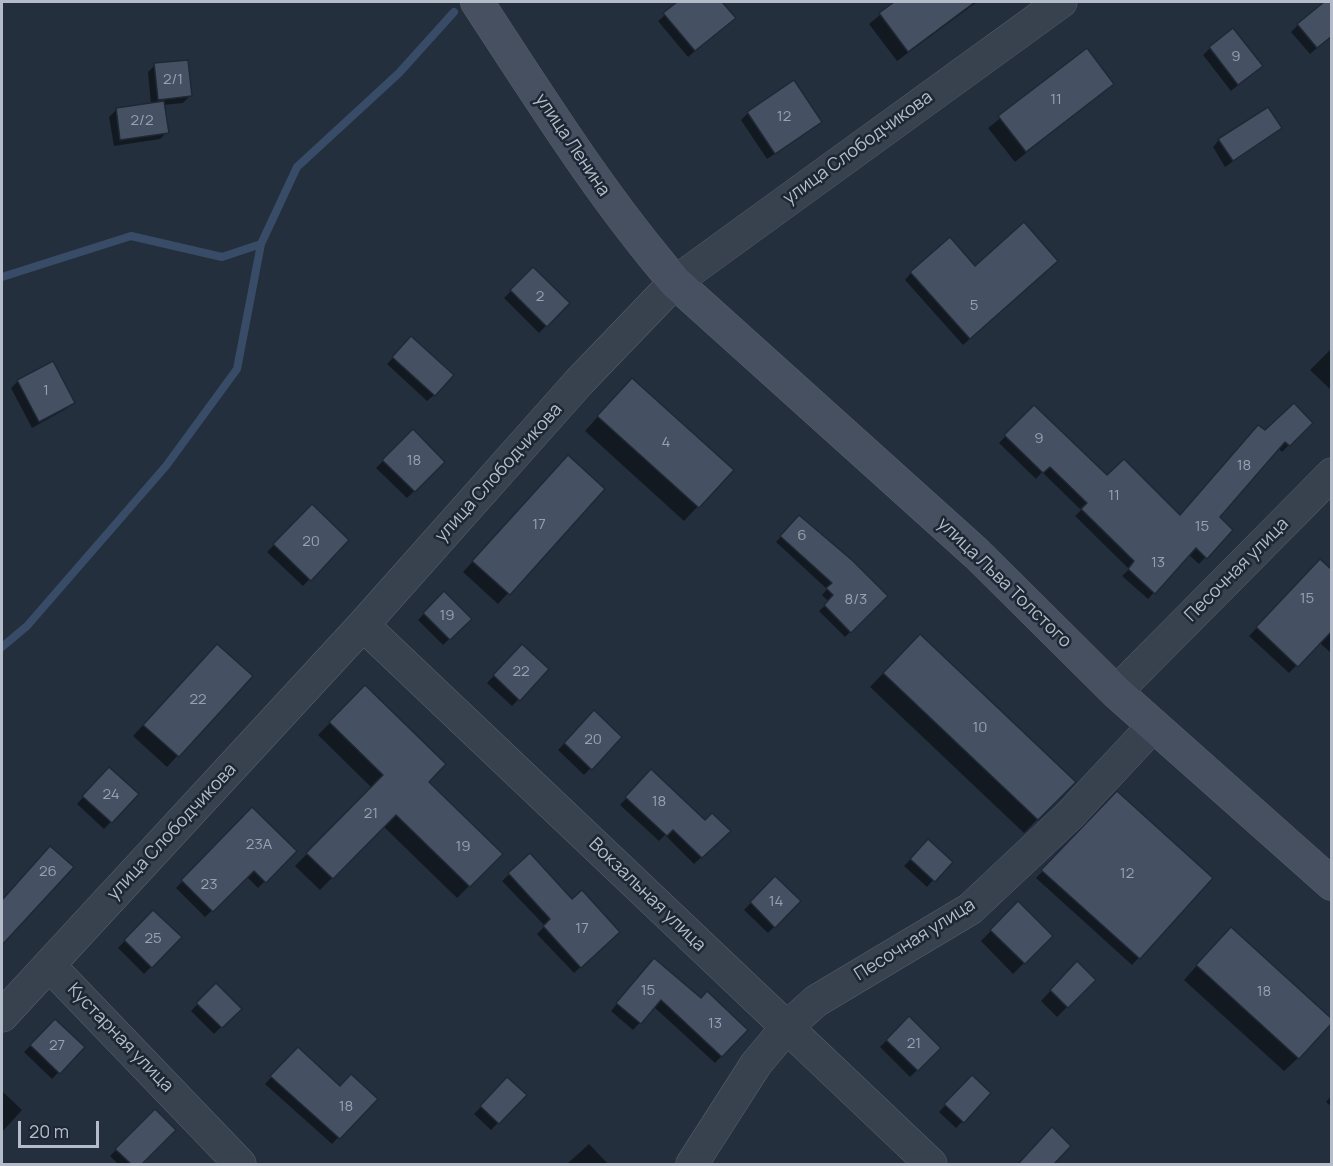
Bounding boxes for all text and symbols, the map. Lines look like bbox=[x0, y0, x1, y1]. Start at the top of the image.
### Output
house number: 9 bbox=[1231, 48, 1241, 66]
house number: 2/1 bbox=[163, 71, 183, 89]
street label: улица Слободчикова bbox=[779, 87, 937, 209]
street label: улица Ленина bbox=[530, 90, 614, 200]
house number: 11 bbox=[1050, 91, 1062, 109]
house number: 12 bbox=[777, 108, 791, 126]
house number: 2/2 bbox=[131, 112, 153, 130]
house number: 2 bbox=[536, 288, 544, 306]
house number: 5 bbox=[970, 297, 978, 315]
house number: 1 bbox=[43, 382, 49, 400]
street label: улица Слободчикова bbox=[431, 399, 567, 547]
house number: 9 bbox=[1034, 430, 1044, 448]
house number: 4 bbox=[662, 434, 670, 452]
house number: 18 bbox=[407, 452, 421, 470]
house number: 18 bbox=[1237, 457, 1251, 475]
house number: 11 bbox=[1108, 487, 1120, 505]
street label: улица Льва Толстого bbox=[932, 513, 1076, 653]
street label: Песочная улица bbox=[1181, 514, 1293, 626]
house number: 17 bbox=[532, 516, 546, 534]
house number: 15 bbox=[1195, 518, 1209, 536]
house number: 6 bbox=[797, 527, 807, 545]
house number: 20 bbox=[302, 533, 320, 551]
house number: 13 bbox=[1151, 554, 1165, 572]
house number: 15 bbox=[1300, 590, 1314, 608]
house number: 8/3 bbox=[845, 591, 867, 609]
house number: 19 bbox=[439, 607, 455, 625]
house number: 22 bbox=[512, 663, 530, 681]
house number: 22 bbox=[189, 691, 207, 709]
house number: 10 bbox=[973, 719, 987, 737]
house number: 20 bbox=[584, 731, 602, 749]
street label: улица Слободчикова bbox=[103, 759, 241, 905]
house number: 24 bbox=[102, 786, 120, 804]
house number: 18 bbox=[652, 793, 666, 811]
house number: 21 bbox=[364, 805, 378, 823]
street label: Вокзальная улица bbox=[584, 834, 710, 956]
house number: 23А bbox=[246, 836, 272, 854]
house number: 19 bbox=[455, 838, 471, 856]
house number: 26 bbox=[39, 863, 57, 881]
house number: 12 bbox=[1120, 865, 1134, 883]
house number: 23 bbox=[201, 876, 217, 894]
house number: 14 bbox=[769, 893, 783, 911]
street label: Песочная улица bbox=[851, 894, 979, 986]
house number: 17 bbox=[575, 920, 589, 938]
house number: 25 bbox=[144, 930, 162, 948]
street label: Кустарная улица bbox=[63, 979, 177, 1097]
house number: 15 bbox=[641, 982, 655, 1000]
house number: 18 bbox=[1257, 983, 1271, 1001]
house number: 13 bbox=[708, 1015, 722, 1033]
house number: 21 bbox=[907, 1035, 921, 1053]
house number: 27 bbox=[49, 1037, 65, 1055]
house number: 18 bbox=[339, 1098, 353, 1116]
scale bar bbox=[21, 1109, 102, 1147]
text: 20 m bbox=[29, 1119, 69, 1143]

